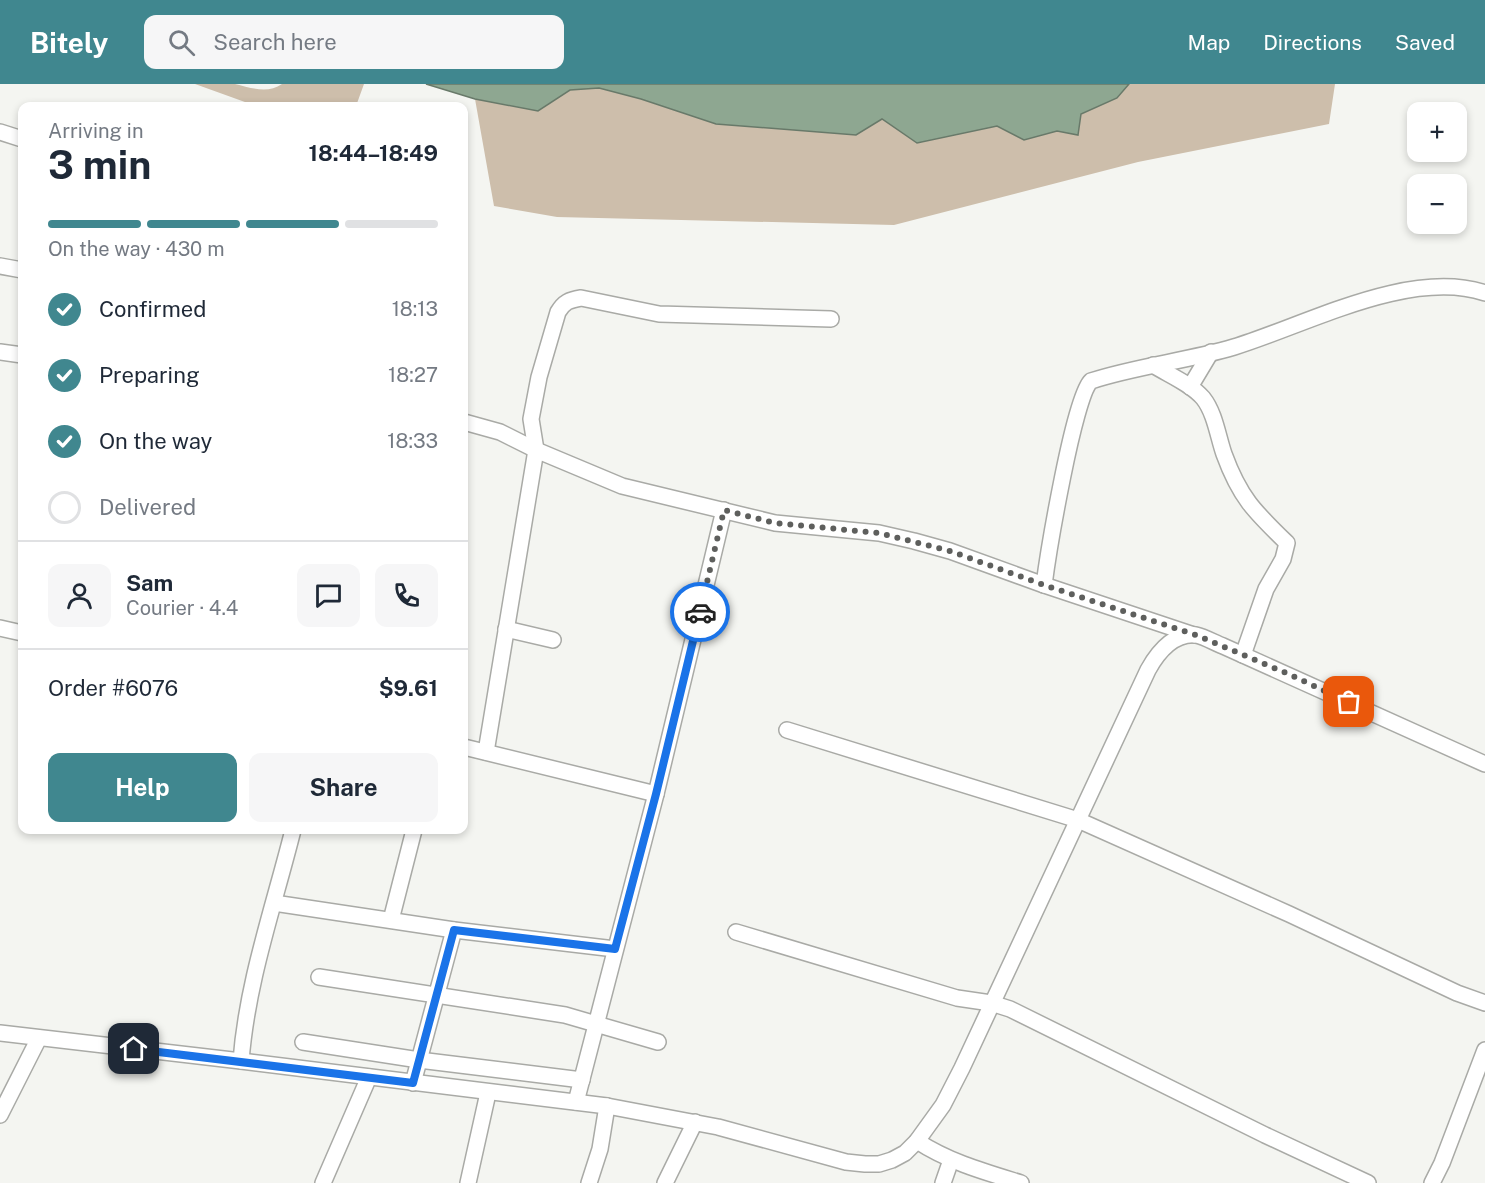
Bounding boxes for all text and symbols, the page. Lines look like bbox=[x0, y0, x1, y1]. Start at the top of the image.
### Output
search box bbox=[144, 15, 564, 69]
text: Bitely bbox=[30, 26, 108, 59]
icon: search bbox=[165, 26, 198, 59]
text: Search here bbox=[213, 29, 337, 55]
text: Map bbox=[1188, 30, 1230, 55]
text: Directions bbox=[1263, 30, 1362, 55]
text: Saved bbox=[1395, 30, 1455, 55]
map controls bbox=[1407, 102, 1467, 234]
button: + bbox=[1407, 102, 1467, 162]
text: Arriving in bbox=[48, 119, 143, 143]
text: 18:44–18:49 bbox=[309, 140, 438, 166]
text: 3 min bbox=[48, 142, 151, 188]
button: − bbox=[1407, 174, 1467, 234]
text: On the way · 430 m bbox=[48, 237, 225, 261]
icon: check bbox=[48, 293, 81, 326]
text: Confirmed bbox=[99, 296, 206, 322]
text: 18:13 bbox=[392, 297, 438, 321]
icon: check bbox=[48, 359, 81, 392]
text: Preparing bbox=[99, 362, 200, 388]
text: 18:27 bbox=[388, 363, 438, 387]
icon: check bbox=[48, 425, 81, 458]
text: On the way bbox=[99, 428, 212, 454]
text: 18:33 bbox=[387, 429, 438, 453]
text: Delivered bbox=[99, 494, 196, 520]
button: person bbox=[48, 564, 111, 627]
button: chat bbox=[297, 564, 360, 627]
button: phone bbox=[375, 564, 438, 627]
text: Sam bbox=[126, 570, 173, 596]
courier bbox=[670, 582, 730, 642]
text: Courier · 4.4 bbox=[126, 596, 238, 620]
icon: car bbox=[684, 596, 717, 629]
text: Order #6076 bbox=[48, 675, 178, 701]
text: $9.61 bbox=[379, 675, 438, 701]
pin bbox=[1323, 676, 1374, 727]
icon: bag bbox=[1332, 685, 1365, 718]
button: Help bbox=[48, 753, 237, 822]
button: Share bbox=[249, 753, 438, 822]
pin bbox=[108, 1023, 159, 1074]
icon: home bbox=[117, 1032, 150, 1065]

